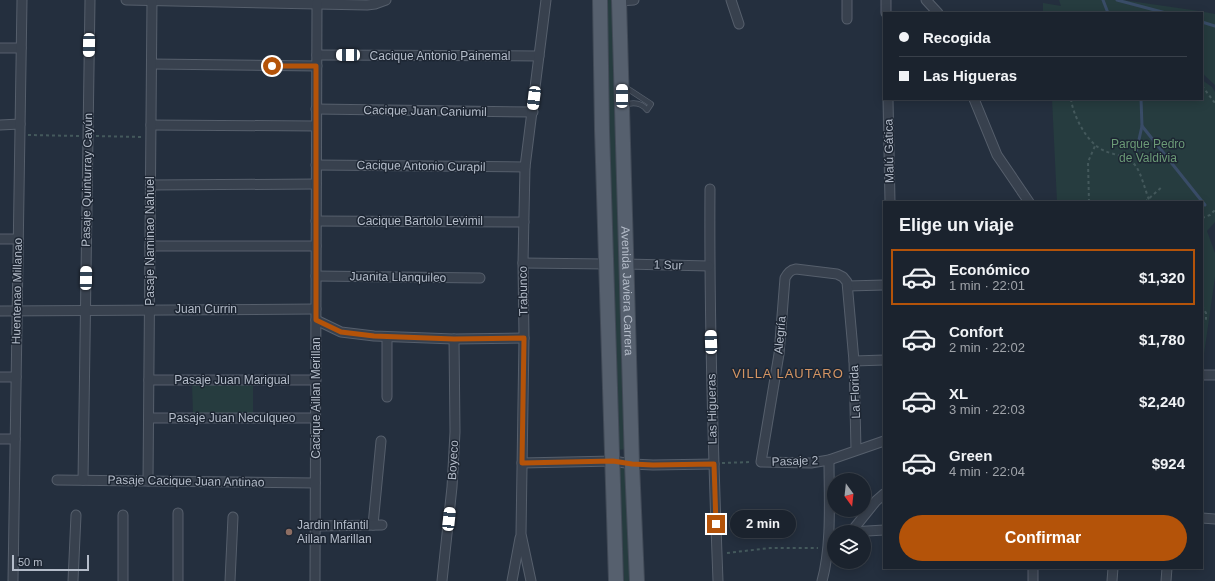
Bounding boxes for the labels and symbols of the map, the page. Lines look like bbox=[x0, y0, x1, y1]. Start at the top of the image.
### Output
car bbox=[83, 33, 95, 57]
car bbox=[336, 49, 360, 61]
street label: Cacique Antonio Painemal bbox=[370, 49, 510, 63]
route start bbox=[263, 57, 281, 75]
car bbox=[616, 84, 628, 108]
car bbox=[527, 85, 541, 111]
street label: Cacique Juan Caniumil bbox=[363, 103, 487, 119]
street label: Pasaje Quinturray Cayún bbox=[79, 113, 95, 247]
street label: Malú Gática bbox=[881, 119, 897, 183]
park label: Parque Pedro de Valdivia bbox=[1111, 137, 1185, 165]
street label: Cacique Antonio Curapil bbox=[357, 158, 485, 174]
street label: Pasaje Naminao Nahuel bbox=[143, 176, 157, 306]
street label: Cacique Bartolo Levimil bbox=[357, 214, 483, 228]
street label: Avenida Javiera Carrera bbox=[618, 226, 636, 356]
street label: Huentenao Millanao bbox=[9, 237, 25, 344]
street label: 1 Sur bbox=[653, 258, 683, 272]
street label: Trabunco bbox=[516, 265, 530, 316]
car bbox=[80, 266, 92, 290]
street label: Juanita Llanquileo bbox=[350, 269, 447, 285]
street label: Juan Currin bbox=[175, 302, 237, 316]
street label: Alegría bbox=[771, 315, 789, 355]
car bbox=[705, 330, 717, 354]
street label: Cacique Aillan Merillan bbox=[309, 337, 323, 459]
street label: La Florida bbox=[847, 365, 863, 419]
district label: VILLA LAUTARO bbox=[732, 366, 844, 381]
street label: Pasaje Juan Marigual bbox=[174, 373, 290, 387]
street label: Las Higueras bbox=[704, 374, 720, 444]
street label: Pasaje Juan Neculqueo bbox=[169, 411, 296, 425]
street label: Boyeco bbox=[445, 439, 461, 480]
street label: Pasaje 2 bbox=[771, 453, 819, 469]
street label: Pasaje Cacique Juan Antinao bbox=[107, 473, 265, 489]
north arrow bbox=[827, 473, 871, 517]
car bbox=[442, 506, 456, 532]
callout: 2 min bbox=[730, 510, 796, 538]
route end bbox=[707, 515, 725, 533]
place label: Jardin Infantil Aillan Marillan bbox=[297, 518, 372, 546]
marker: Jardin Infantil Aillan Marillan bbox=[284, 527, 294, 537]
scale bar bbox=[12, 553, 89, 572]

